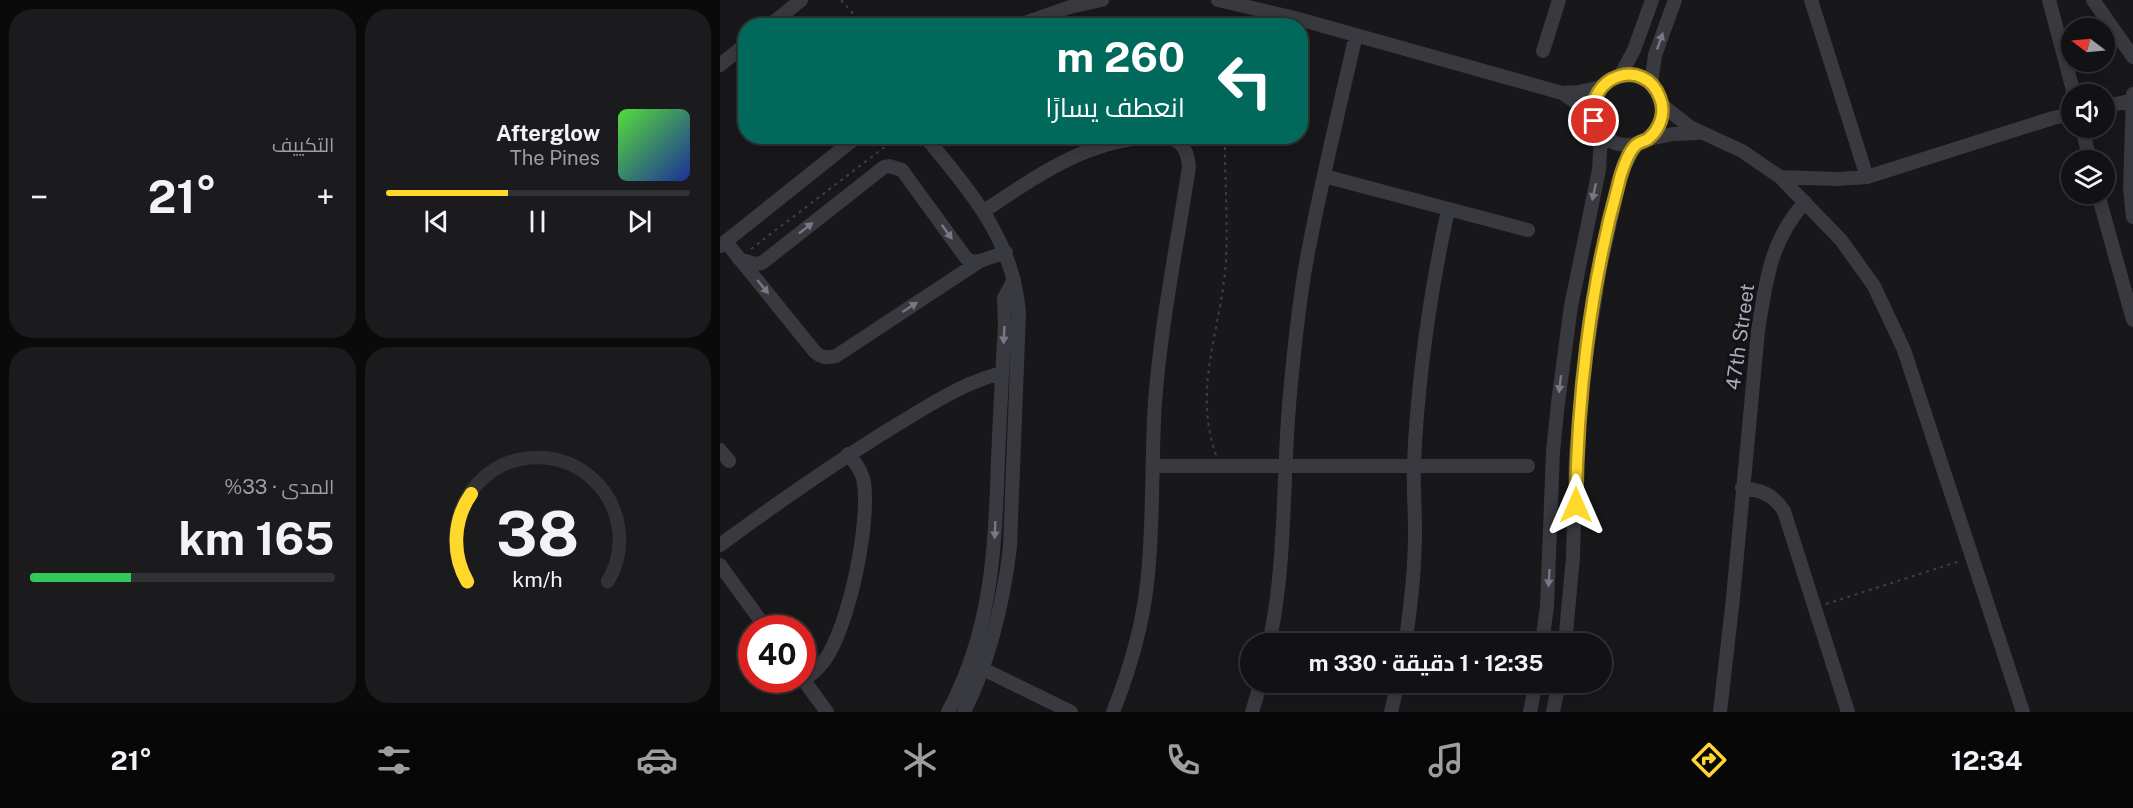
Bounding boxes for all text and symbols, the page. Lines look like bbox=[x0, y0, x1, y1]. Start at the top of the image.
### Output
north arrow bbox=[2061, 18, 2115, 72]
map controls bbox=[2061, 18, 2115, 204]
text: 260 m bbox=[1057, 32, 1185, 81]
one-way arrow bbox=[1655, 32, 1665, 50]
icon: left bbox=[1206, 42, 1284, 120]
button: sound bbox=[2061, 84, 2115, 138]
text: انعطف يسارًا bbox=[1045, 91, 1185, 123]
pin bbox=[1568, 95, 1619, 146]
icon: arrive bbox=[1577, 104, 1610, 137]
text: Afterglow bbox=[496, 120, 600, 146]
text: التكييف bbox=[272, 133, 335, 157]
text: The Pines bbox=[510, 146, 600, 170]
button: layers bbox=[2061, 150, 2115, 204]
text: 21° bbox=[148, 170, 217, 223]
text: − bbox=[30, 178, 48, 216]
text: + bbox=[316, 178, 334, 216]
one-way arrow bbox=[1589, 182, 1598, 201]
icon: previous bbox=[420, 205, 453, 238]
icon: pause bbox=[521, 205, 554, 238]
icon: next bbox=[623, 205, 656, 238]
one-way arrow bbox=[798, 222, 814, 235]
one-way arrow bbox=[941, 225, 953, 240]
one-way arrow bbox=[756, 280, 768, 295]
street label: 47th Street bbox=[1721, 282, 1759, 392]
one-way arrow bbox=[902, 302, 919, 313]
one-way arrow bbox=[999, 326, 1008, 345]
one-way arrow bbox=[1556, 374, 1565, 393]
position arrow bbox=[1544, 473, 1608, 537]
text: المدى · 33% bbox=[224, 475, 335, 499]
text: 38 bbox=[496, 497, 579, 570]
text: 165 km bbox=[179, 512, 335, 565]
one-way arrow bbox=[991, 521, 1000, 540]
text: km/h bbox=[513, 567, 563, 592]
one-way arrow bbox=[1544, 569, 1553, 588]
speed limit sign: 40 bbox=[738, 615, 816, 693]
text: 12:35 · 1 دقيقة · 330 m bbox=[1309, 650, 1543, 676]
icon: filters bbox=[373, 739, 415, 781]
icon: car bbox=[636, 739, 678, 781]
icon: climate bbox=[899, 739, 941, 781]
icon: phone bbox=[1162, 739, 1204, 781]
icon: music bbox=[1425, 739, 1467, 781]
icon: directions bbox=[1688, 739, 1730, 781]
text: 21° bbox=[111, 744, 152, 776]
text: 12:34 bbox=[1951, 744, 2023, 776]

